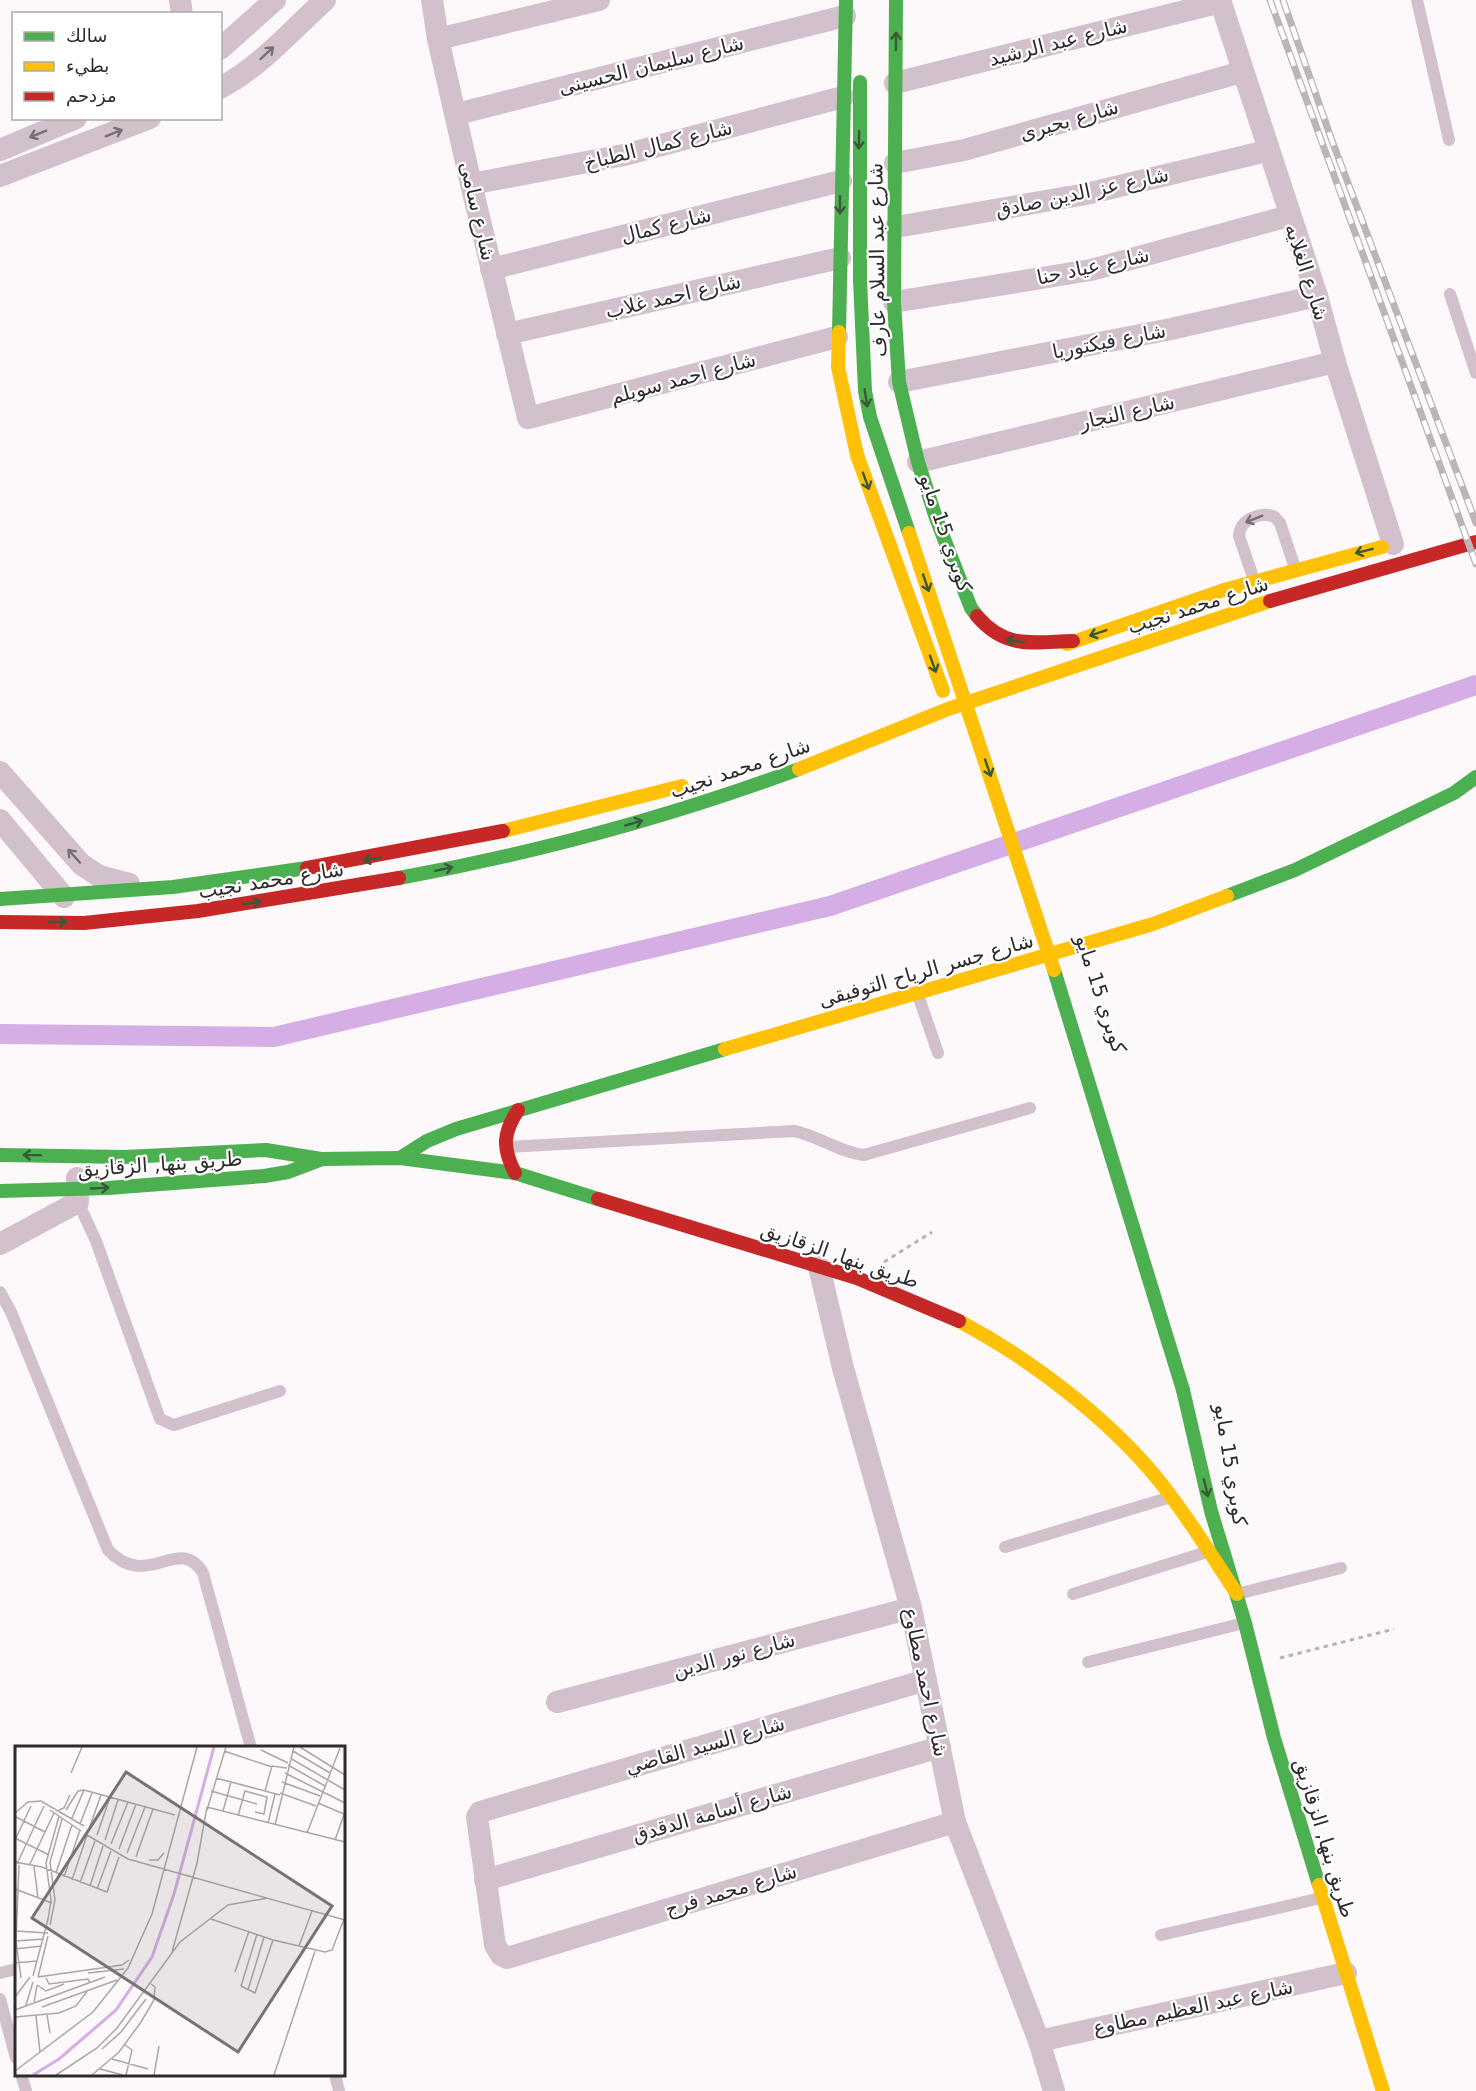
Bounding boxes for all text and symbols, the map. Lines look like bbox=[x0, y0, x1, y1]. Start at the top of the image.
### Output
legend bbox=[12, 12, 222, 120]
street label: شارع عبد الرشيد bbox=[986, 13, 1130, 71]
text: سالك bbox=[66, 25, 107, 46]
street label: شارع سليمان الحسينى bbox=[556, 30, 746, 100]
one-way arrow bbox=[890, 32, 901, 52]
one-way arrow bbox=[259, 46, 274, 60]
text: بطيء bbox=[66, 55, 109, 77]
text: مزدحم bbox=[66, 85, 117, 107]
street label: شارع بحيرى bbox=[1017, 94, 1121, 146]
street label: شارع كمال الطباخ bbox=[581, 115, 735, 175]
one-way arrow bbox=[104, 127, 123, 138]
one-way arrow bbox=[29, 129, 48, 140]
one-way arrow bbox=[853, 130, 865, 150]
street label: شارع سامى bbox=[455, 159, 501, 263]
street label: شارع عز الدين صادق bbox=[993, 162, 1171, 222]
street label: شارع عبد السلام عارف bbox=[863, 163, 891, 357]
one-way arrow bbox=[834, 195, 846, 215]
street label: شارع كمال bbox=[618, 202, 714, 248]
street label: شارع الغلايه bbox=[1280, 221, 1334, 323]
street label: شارع عياد حنا bbox=[1034, 242, 1152, 290]
street label: شارع احمد غلاب bbox=[603, 269, 743, 323]
street label: شارع فيكتوريا bbox=[1050, 318, 1168, 364]
street label: شارع احمد سويلم bbox=[608, 347, 758, 409]
one-way arrow bbox=[861, 387, 872, 407]
street label: شارع النجار bbox=[1076, 389, 1177, 435]
street label: كوبري 15 مايو bbox=[913, 470, 978, 596]
one-way arrow bbox=[861, 471, 872, 489]
one-way arrow bbox=[1245, 514, 1263, 525]
one-way arrow bbox=[1355, 546, 1374, 558]
street label: شارع محمد نجيب bbox=[1124, 571, 1272, 639]
one-way arrow bbox=[921, 573, 932, 592]
one-way arrow bbox=[1089, 628, 1108, 639]
one-way arrow bbox=[1006, 635, 1025, 646]
one-way arrow bbox=[928, 654, 939, 673]
street label: شارع محمد نجيب bbox=[667, 733, 813, 803]
one-way arrow bbox=[984, 758, 995, 777]
one-way arrow bbox=[624, 817, 643, 828]
one-way arrow bbox=[67, 849, 81, 864]
one-way arrow bbox=[363, 853, 382, 864]
street label: شارع محمد نجيب bbox=[197, 857, 345, 903]
one-way arrow bbox=[434, 863, 454, 874]
one-way arrow bbox=[242, 898, 262, 909]
one-way arrow bbox=[48, 917, 68, 928]
street label: شارع جسر الرياح التوفيقى bbox=[816, 928, 1036, 1012]
street label: كوبري 15 مايو bbox=[1069, 931, 1132, 1057]
street label: طريق بنها, الزقازيق bbox=[77, 1146, 243, 1182]
one-way arrow bbox=[23, 1149, 43, 1161]
one-way arrow bbox=[90, 1183, 110, 1194]
street label: طريق بنها, الزقازيق bbox=[758, 1217, 922, 1293]
street label: كوبري 15 مايو bbox=[1208, 1401, 1253, 1528]
one-way arrow bbox=[1200, 1478, 1212, 1497]
street label: شارع احمد مطاوع bbox=[898, 1605, 954, 1759]
street label: شارع نور الدين bbox=[670, 1627, 798, 1683]
street label: شارع السيد القاضي bbox=[623, 1711, 788, 1780]
inset map bbox=[15, 1746, 345, 2076]
street label: طريق بنها, الزقازيق bbox=[1289, 1755, 1361, 1921]
street label: شارع أسامة الدقدق bbox=[629, 1778, 794, 1847]
street label: شارع محمد فرج bbox=[662, 1859, 800, 1921]
street label: شارع عبد العظيم مطاوع bbox=[1091, 1974, 1295, 2040]

